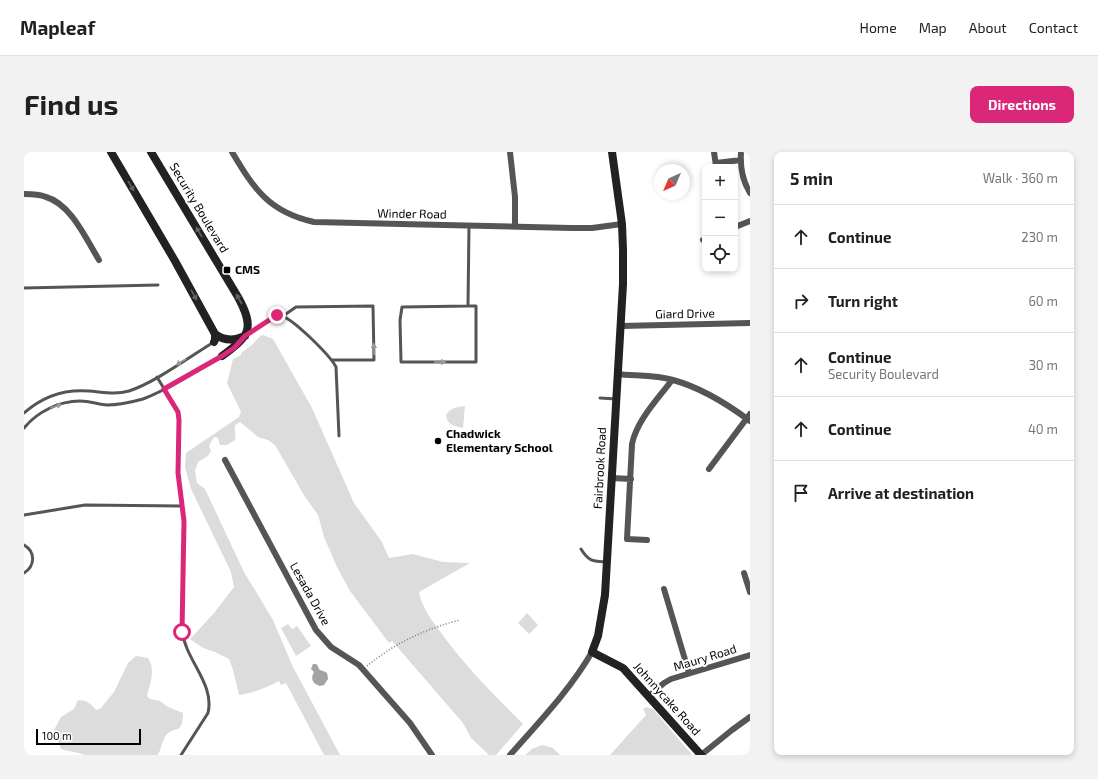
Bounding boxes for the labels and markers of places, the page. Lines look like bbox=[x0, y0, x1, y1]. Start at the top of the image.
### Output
place label: CMS bbox=[235, 262, 260, 276]
marker: CMS bbox=[222, 265, 232, 275]
place label: Chadwick Elementary School bbox=[446, 426, 553, 455]
marker: Chadwick Elementary School bbox=[433, 436, 443, 446]

